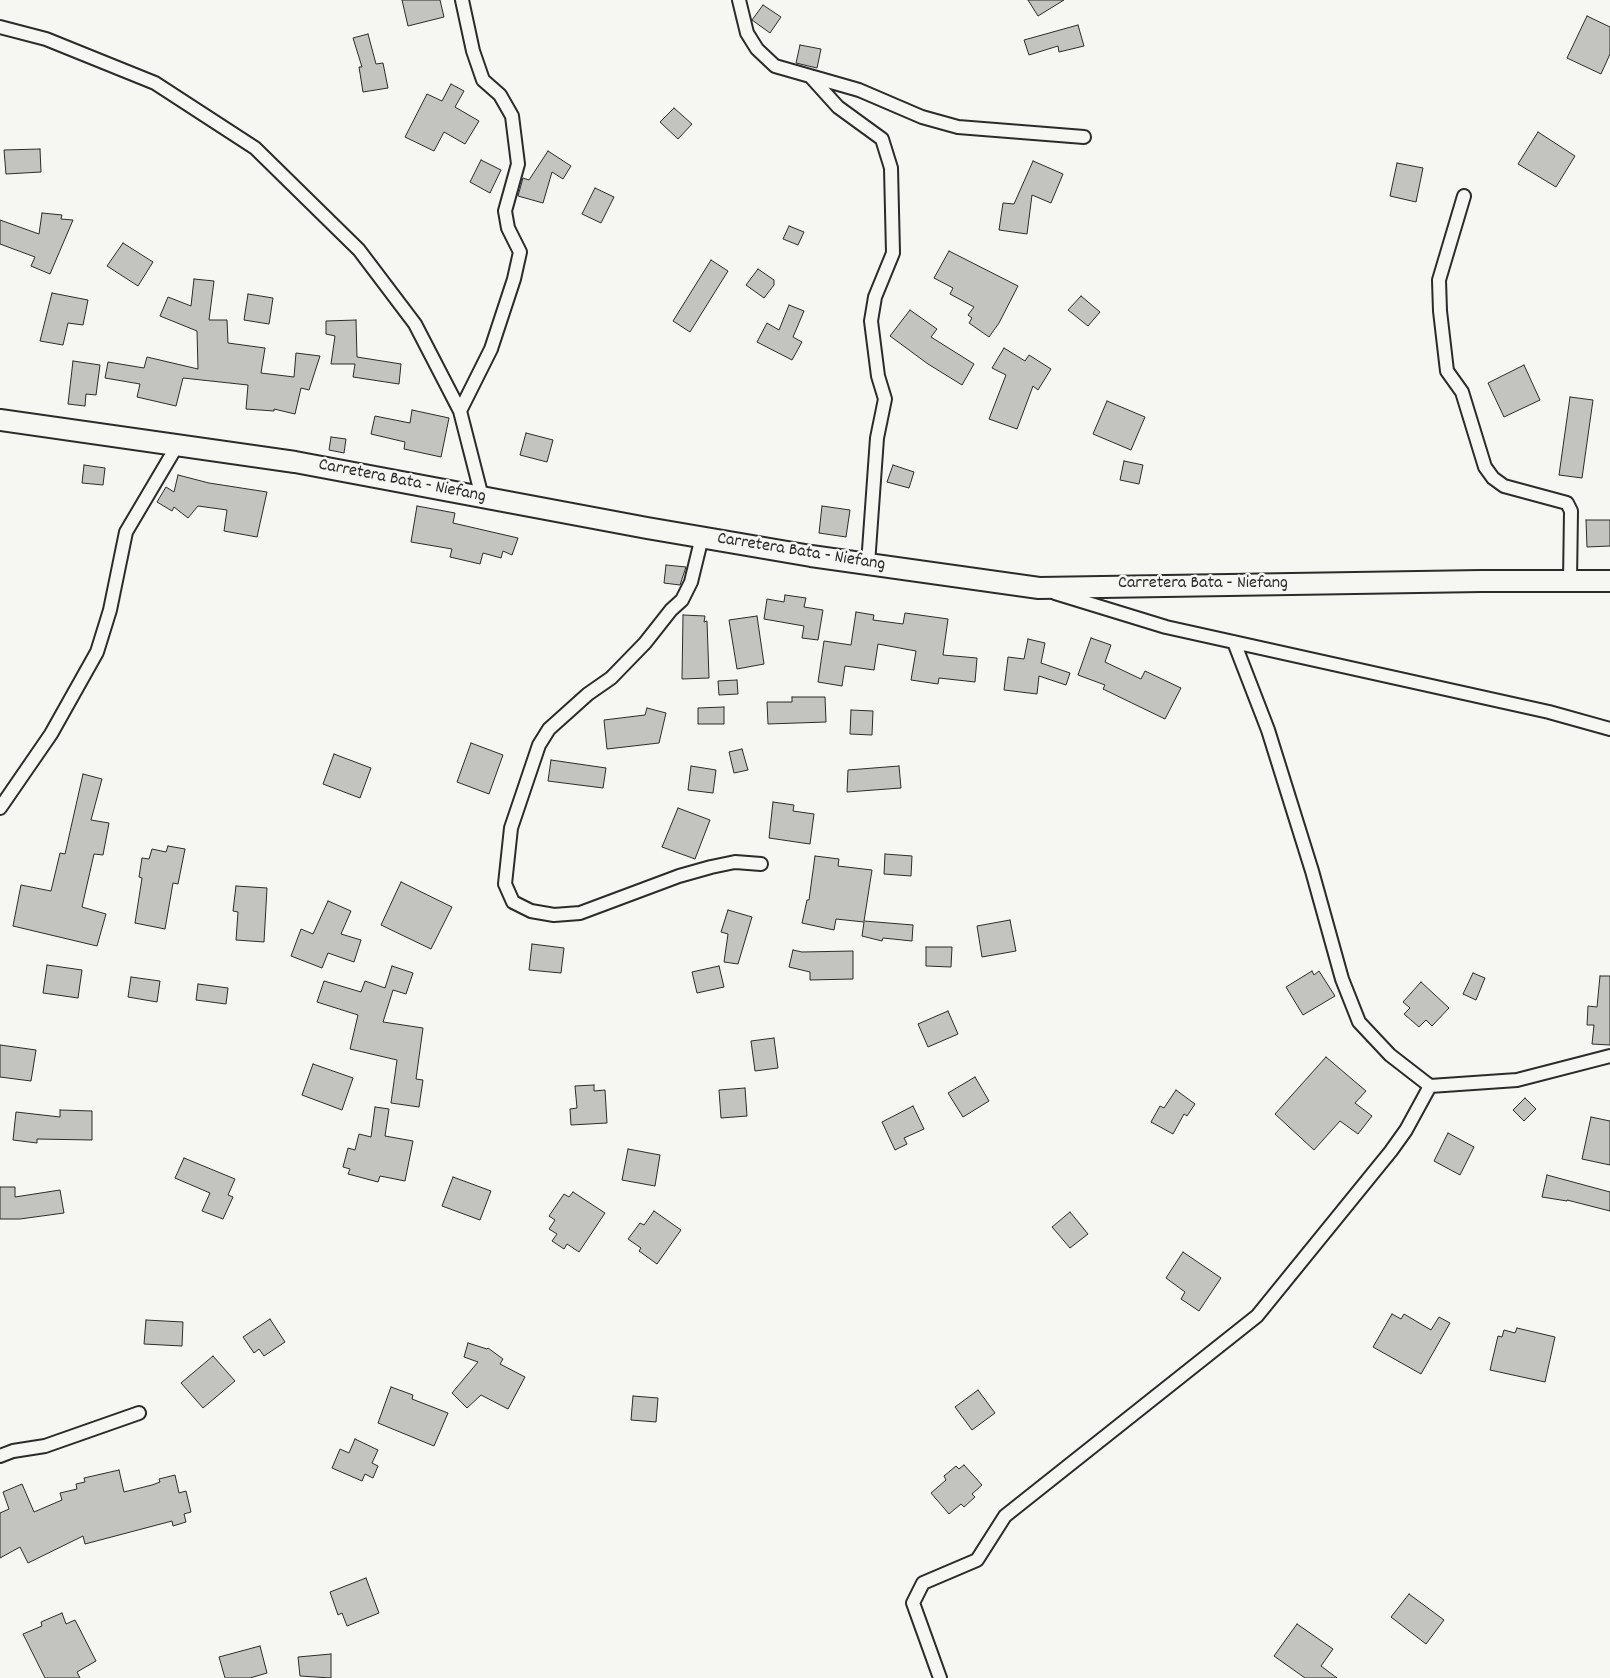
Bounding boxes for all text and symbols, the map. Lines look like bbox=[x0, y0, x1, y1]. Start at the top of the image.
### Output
street label: Carretera Bata - Niefang bbox=[317, 455, 487, 509]
street label: Carretera Bata - Niefang bbox=[715, 529, 887, 577]
street label: Carretera Bata - Niefang bbox=[1118, 574, 1288, 596]

